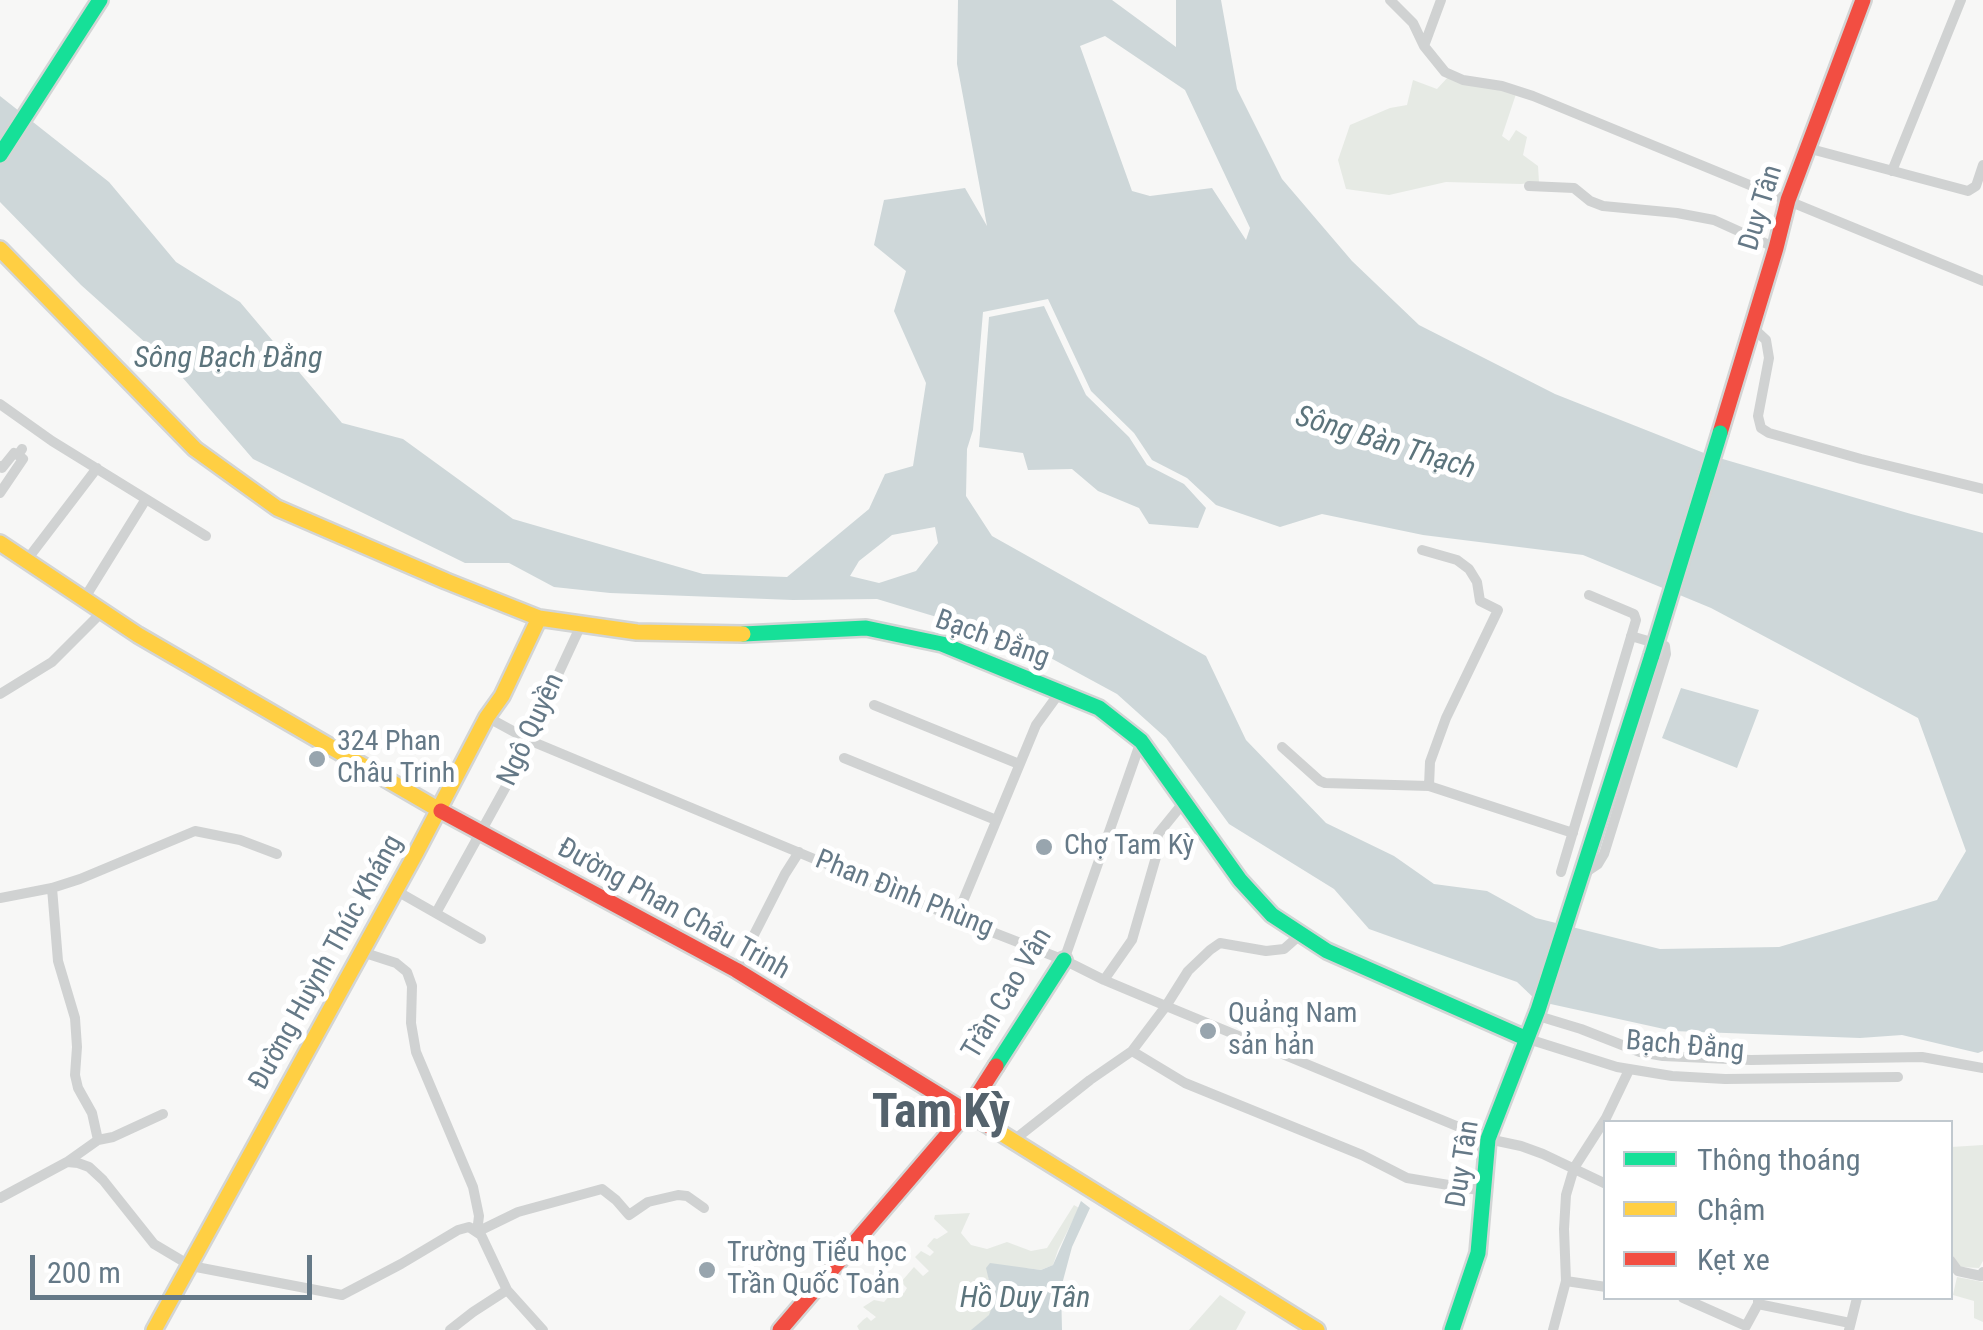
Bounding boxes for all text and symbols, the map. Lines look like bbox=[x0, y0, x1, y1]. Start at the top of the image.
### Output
street label: Duy Tân bbox=[1733, 161, 1791, 255]
water label: Sông Bạch Đằng bbox=[134, 341, 322, 377]
water label: Sông Bàn Thạch bbox=[1291, 400, 1479, 488]
street label: Bạch Đằng bbox=[930, 604, 1054, 676]
street label: Ngô Quyền bbox=[491, 668, 573, 792]
place label: 324 Phan Châu Trinh bbox=[337, 726, 455, 792]
marker: 324 Phan Châu Trinh bbox=[306, 748, 328, 770]
street label: Đường Huỳnh Thúc Kháng bbox=[243, 830, 411, 1096]
place label: Chợ Tam Kỳ bbox=[1064, 830, 1194, 864]
street label: Đường Phan Châu Trinh bbox=[551, 832, 795, 988]
marker: Chợ Tam Kỳ bbox=[1033, 836, 1055, 858]
street label: Phan Đình Phùng bbox=[810, 844, 998, 946]
street label: Trần Cao Vân bbox=[956, 922, 1060, 1066]
place label: Quảng Nam sản hản bbox=[1228, 998, 1357, 1064]
marker: Quảng Nam sản hản bbox=[1197, 1020, 1219, 1042]
street label: Bạch Đằng bbox=[1624, 1025, 1746, 1069]
district label: Tam Kỳ bbox=[872, 1086, 1010, 1144]
street label: Duy Tân bbox=[1441, 1118, 1487, 1210]
legend bbox=[1603, 1120, 1953, 1300]
text: Thông thoáng bbox=[1697, 1142, 1861, 1177]
text: Chậm bbox=[1697, 1192, 1765, 1227]
scale bar bbox=[35, 1235, 318, 1297]
place label: Trường Tiểu học Trần Quốc Toản bbox=[727, 1237, 907, 1303]
text: Kẹt xe bbox=[1697, 1242, 1770, 1277]
text: 200 m bbox=[47, 1255, 121, 1290]
marker: Trường Tiểu học Trần Quốc Toản bbox=[696, 1259, 718, 1281]
water label: Hồ Duy Tân bbox=[960, 1281, 1090, 1317]

